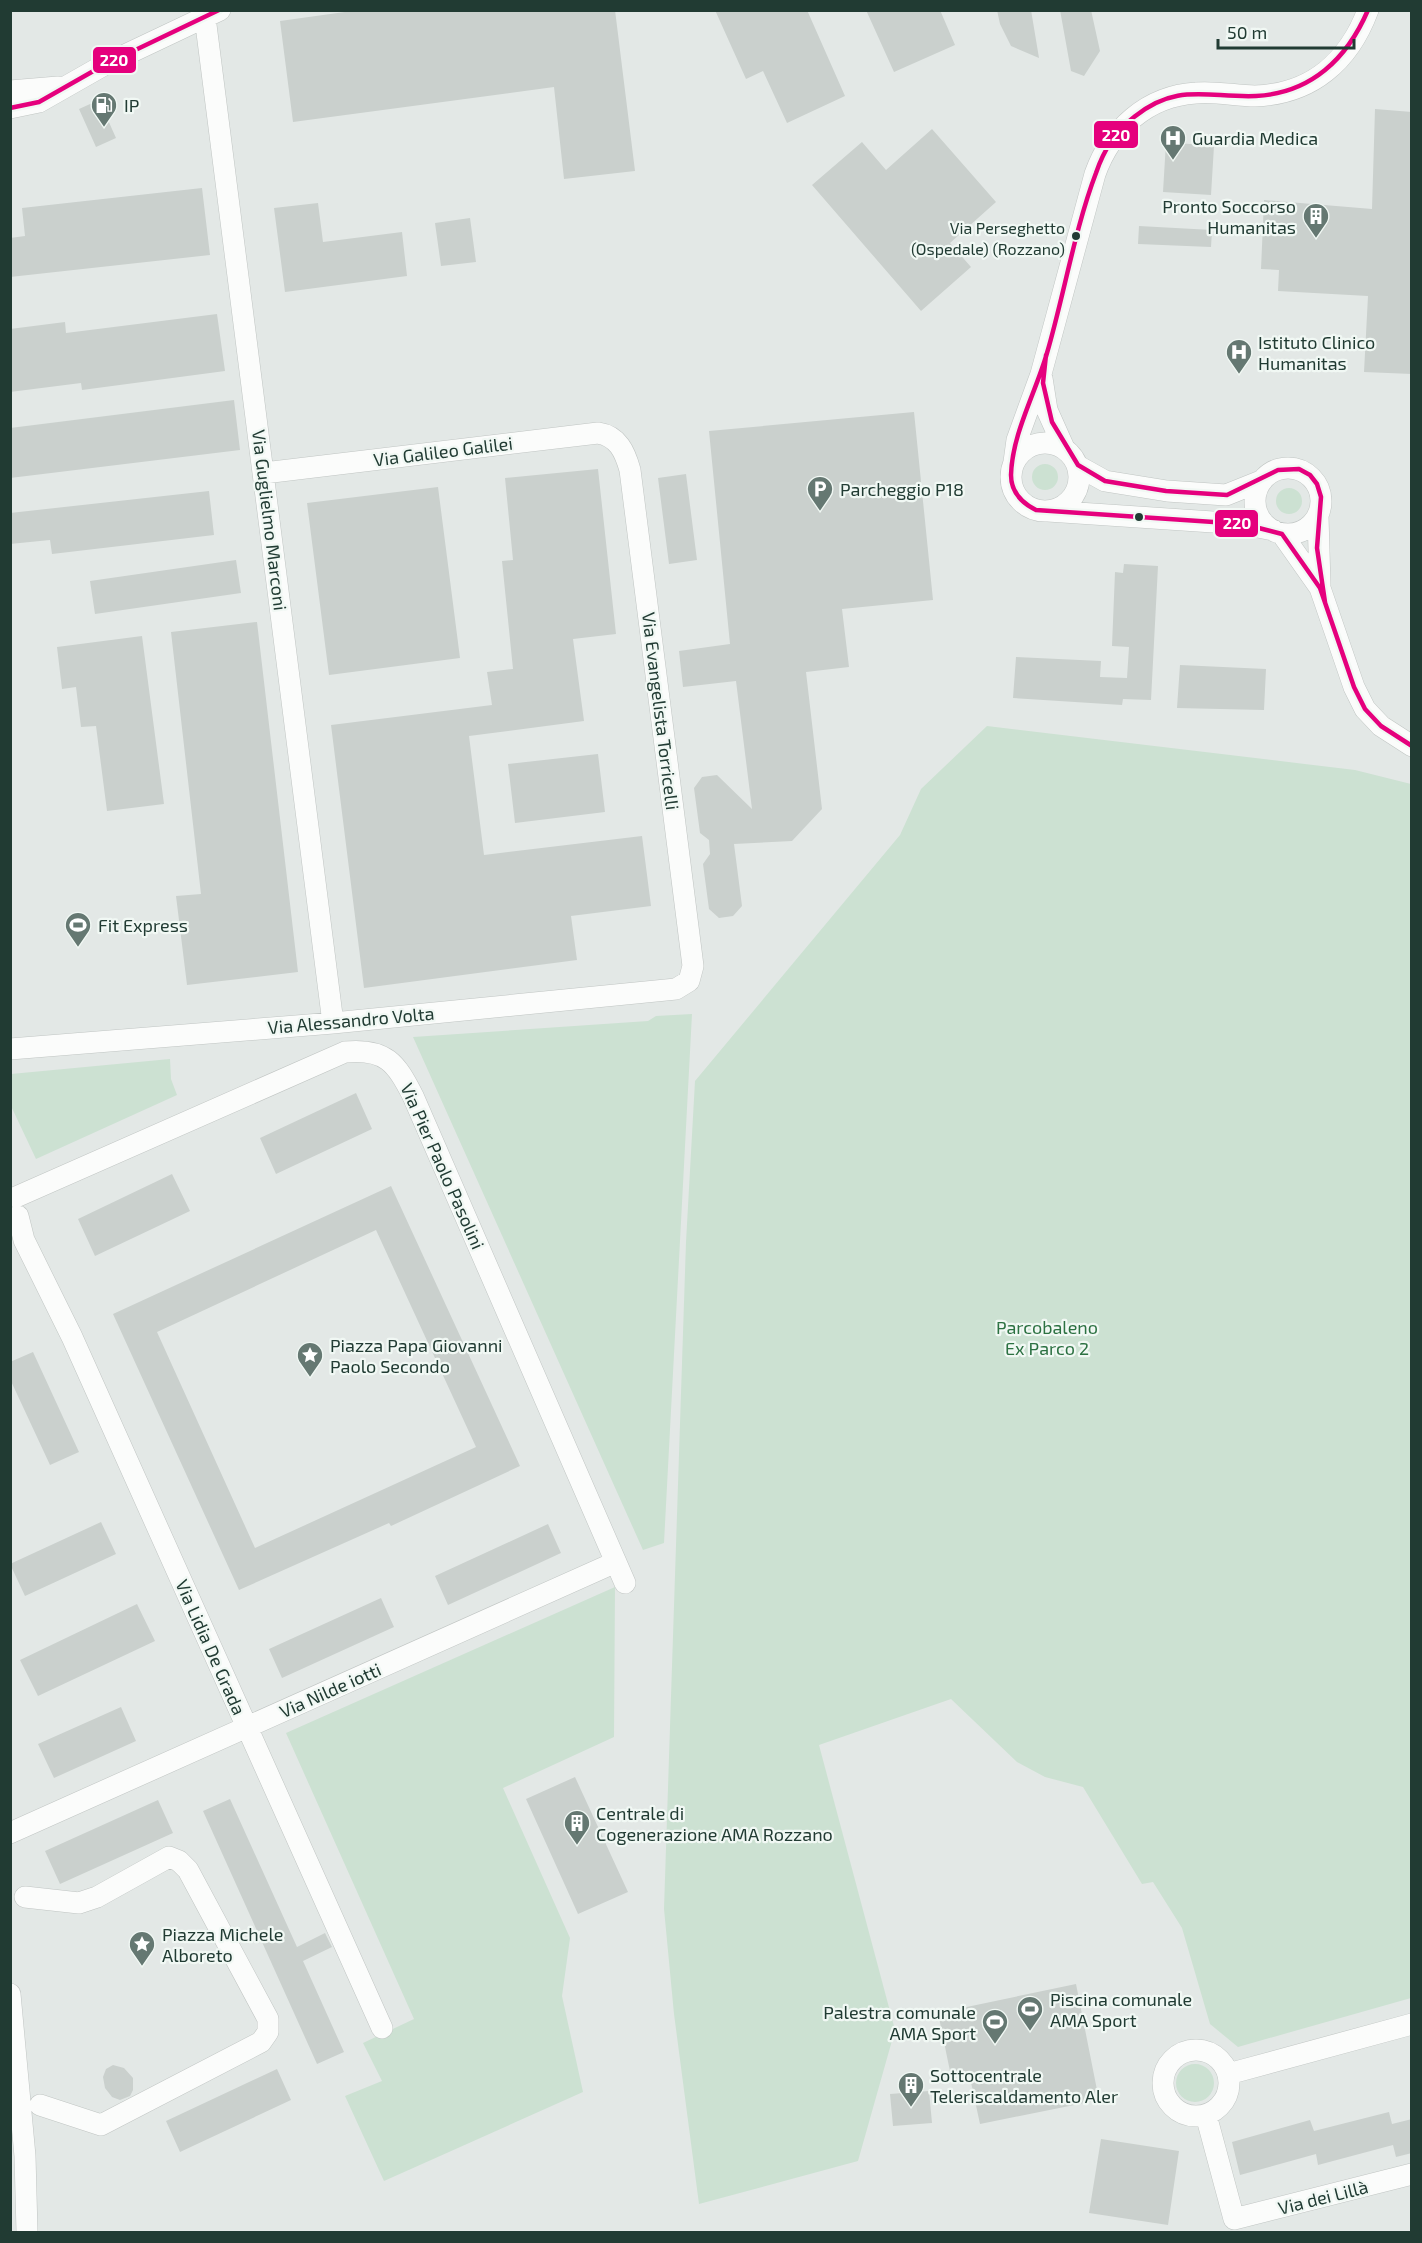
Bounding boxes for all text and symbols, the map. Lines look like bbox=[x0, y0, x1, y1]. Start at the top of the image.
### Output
scale bar bbox=[1218, 12, 1354, 50]
text: 50 m bbox=[1227, 21, 1267, 43]
line badge: 220 bbox=[92, 46, 137, 74]
text: 220 bbox=[100, 50, 128, 69]
fuel station icon: IP bbox=[89, 90, 119, 128]
place label: IP bbox=[124, 94, 139, 116]
line badge: 220 bbox=[1093, 120, 1139, 149]
hospital icon: Guardia Medica bbox=[1158, 123, 1188, 161]
text: 220 bbox=[1102, 125, 1130, 144]
place label: Guardia Medica bbox=[1192, 127, 1318, 149]
place label: Pronto Soccorso Humanitas bbox=[1162, 195, 1296, 238]
building icon: Pronto Soccorso Humanitas bbox=[1301, 201, 1331, 239]
place label: Via Perseghetto (Ospedale) (Rozzano) bbox=[911, 218, 1065, 258]
marker: Via Perseghetto (Ospedale) (Rozzano) bbox=[1070, 230, 1082, 242]
place label: Istituto Clinico Humanitas bbox=[1258, 331, 1375, 374]
hospital icon: Istituto Clinico Humanitas bbox=[1224, 337, 1254, 375]
street label: Via Guglielmo Marconi bbox=[248, 428, 292, 612]
street label: Via Galileo Galilei bbox=[372, 432, 514, 470]
parking icon: Parcheggio P18 bbox=[805, 474, 835, 512]
place label: Parcheggio P18 bbox=[840, 478, 964, 500]
line badge: 220 bbox=[1214, 509, 1259, 538]
unlabelled marker bbox=[1133, 511, 1145, 523]
text: 220 bbox=[1223, 513, 1251, 532]
street label: Via Evangelista Torricelli bbox=[638, 611, 684, 811]
sports icon: Fit Express bbox=[63, 910, 93, 948]
place label: Fit Express bbox=[98, 914, 188, 936]
street label: Via Alessandro Volta bbox=[267, 1002, 435, 1038]
street label: Via Pier Paolo Pasolini bbox=[396, 1079, 490, 1253]
park label: Parcobaleno Ex Parco 2 bbox=[996, 1316, 1098, 1359]
place label: Piazza Papa Giovanni Paolo Secondo bbox=[330, 1334, 503, 1377]
place icon: Piazza Papa Giovanni Paolo Secondo bbox=[295, 1340, 325, 1378]
street label: Via Lidia De Grada bbox=[171, 1576, 251, 1718]
street label: Via Nilde iotti bbox=[276, 1658, 384, 1722]
place label: Centrale di Cogenerazione AMA Rozzano bbox=[596, 1802, 833, 1845]
building icon: Centrale di Cogenerazione AMA Rozzano bbox=[562, 1808, 592, 1846]
place label: Piazza Michele Alboreto bbox=[162, 1923, 283, 1966]
place icon: Piazza Michele Alboreto bbox=[127, 1929, 157, 1967]
place label: Piscina comunale AMA Sport bbox=[1050, 1988, 1192, 2031]
sports icon: Piscina comunale AMA Sport bbox=[1015, 1994, 1045, 2032]
place label: Palestra comunale AMA Sport bbox=[823, 2001, 976, 2044]
sports icon: Palestra comunale AMA Sport bbox=[980, 2007, 1010, 2045]
place label: Sottocentrale Teleriscaldamento Aler bbox=[930, 2064, 1118, 2107]
building icon: Sottocentrale Teleriscaldamento Aler bbox=[896, 2070, 926, 2108]
street label: Via dei Lillà bbox=[1276, 2175, 1370, 2219]

